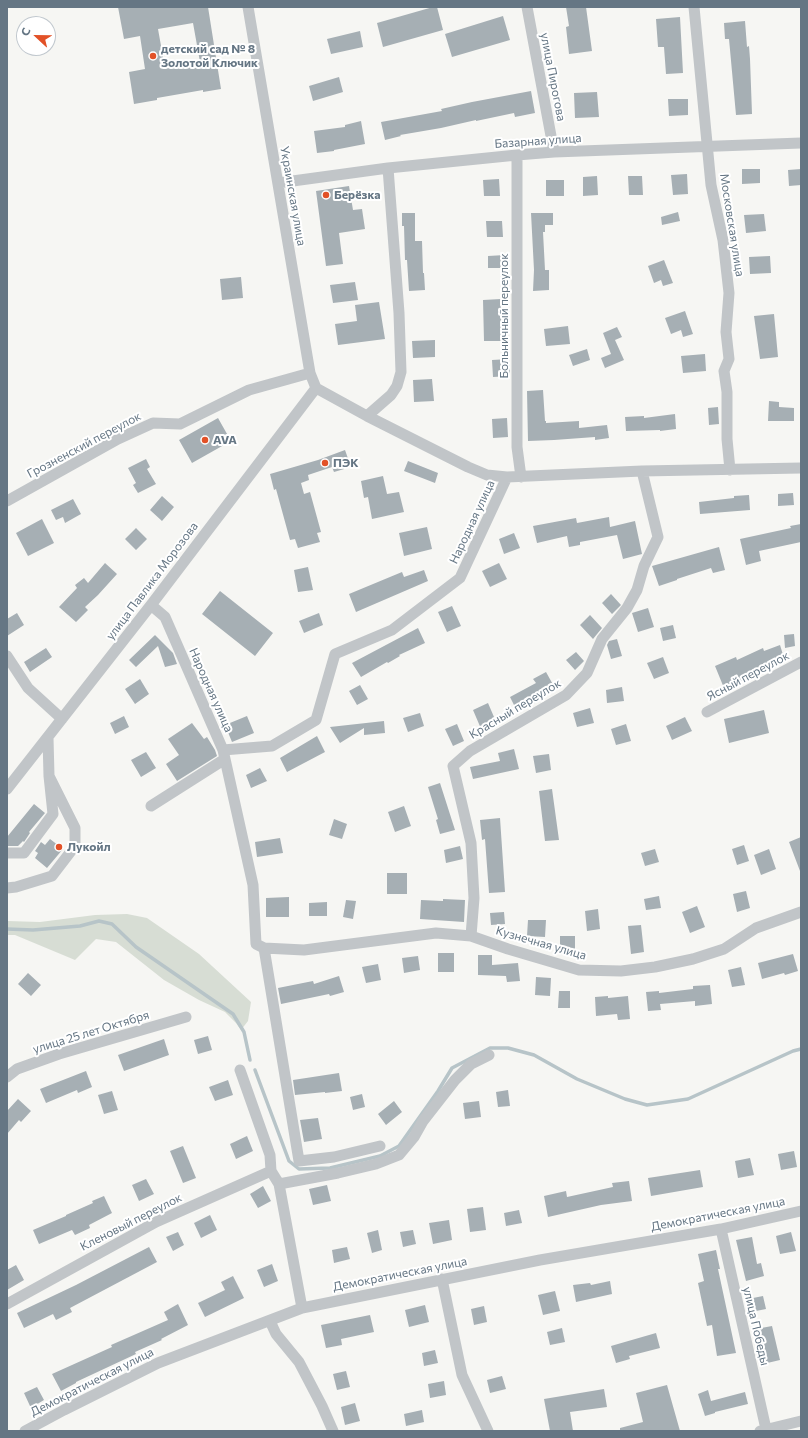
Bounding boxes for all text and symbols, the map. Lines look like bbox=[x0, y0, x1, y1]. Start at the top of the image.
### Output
north arrow bbox=[16, 16, 56, 56]
text: С bbox=[18, 26, 33, 38]
street label: улица Пирогова bbox=[537, 31, 569, 123]
place label: детский сад № 8 Золотой Ключик bbox=[161, 42, 258, 70]
marker: детский сад № 8 Золотой Ключик bbox=[148, 51, 158, 61]
street label: Базарная улица bbox=[494, 131, 582, 151]
street label: Украинская улица bbox=[277, 145, 309, 247]
street label: Московская улица bbox=[717, 172, 747, 278]
place label: Берёзка bbox=[334, 188, 380, 202]
marker: Берёзка bbox=[321, 190, 331, 200]
street label: Больничный переулок bbox=[497, 253, 511, 379]
street label: Грозненский переулок bbox=[25, 409, 143, 481]
place label: AVA bbox=[213, 433, 237, 447]
marker: AVA bbox=[200, 435, 210, 445]
place label: ПЭК bbox=[333, 456, 359, 470]
marker: ПЭК bbox=[320, 458, 330, 468]
street label: Народная улица bbox=[446, 478, 498, 566]
street label: улица Павлика Морозова bbox=[103, 519, 201, 643]
street label: Народная улица bbox=[186, 646, 236, 734]
street label: Ясный переулок bbox=[704, 648, 792, 704]
street label: Красный переулок bbox=[466, 676, 564, 742]
place label: Лукойл bbox=[67, 840, 111, 854]
marker: Лукойл bbox=[54, 842, 64, 852]
street label: Кузнечная улица bbox=[494, 923, 588, 963]
street label: улица 25 лет Октября bbox=[31, 1007, 151, 1057]
street label: Кленовый переулок bbox=[78, 1190, 184, 1254]
street label: Демократическая улица bbox=[650, 1194, 786, 1234]
street label: Демократическая улица bbox=[332, 1254, 468, 1294]
street label: улица Победы bbox=[740, 1285, 772, 1367]
street label: Демократическая улица bbox=[28, 1345, 156, 1419]

